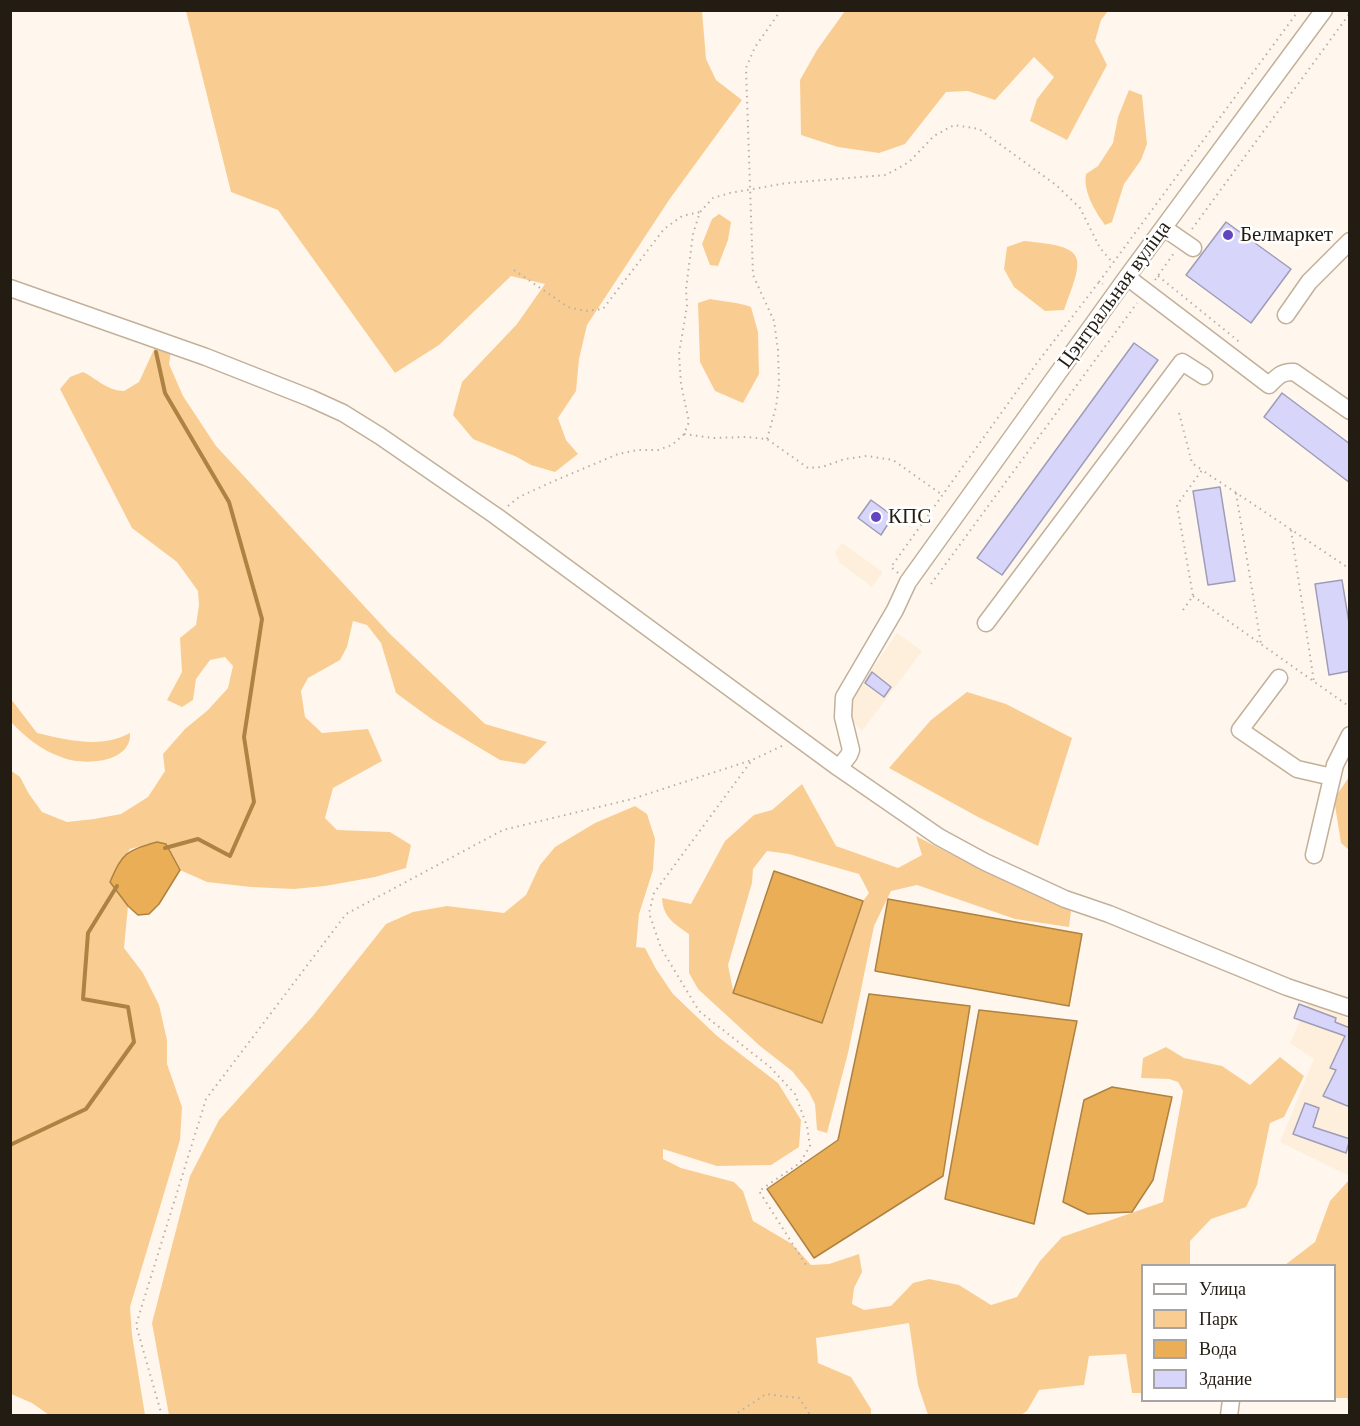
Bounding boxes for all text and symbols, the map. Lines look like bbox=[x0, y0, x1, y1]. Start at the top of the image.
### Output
street label: Цэнтральная вуліца bbox=[1053, 216, 1177, 374]
place label: Белмаркет bbox=[1240, 222, 1333, 248]
marker: Белмаркет bbox=[1221, 228, 1235, 242]
place label: КПС bbox=[888, 504, 931, 530]
marker: КПС bbox=[869, 510, 883, 524]
legend bbox=[1141, 1264, 1336, 1402]
text: Улица bbox=[1199, 1279, 1246, 1299]
text: Парк bbox=[1199, 1309, 1238, 1329]
text: Вода bbox=[1199, 1339, 1237, 1359]
text: Здание bbox=[1199, 1369, 1252, 1389]

